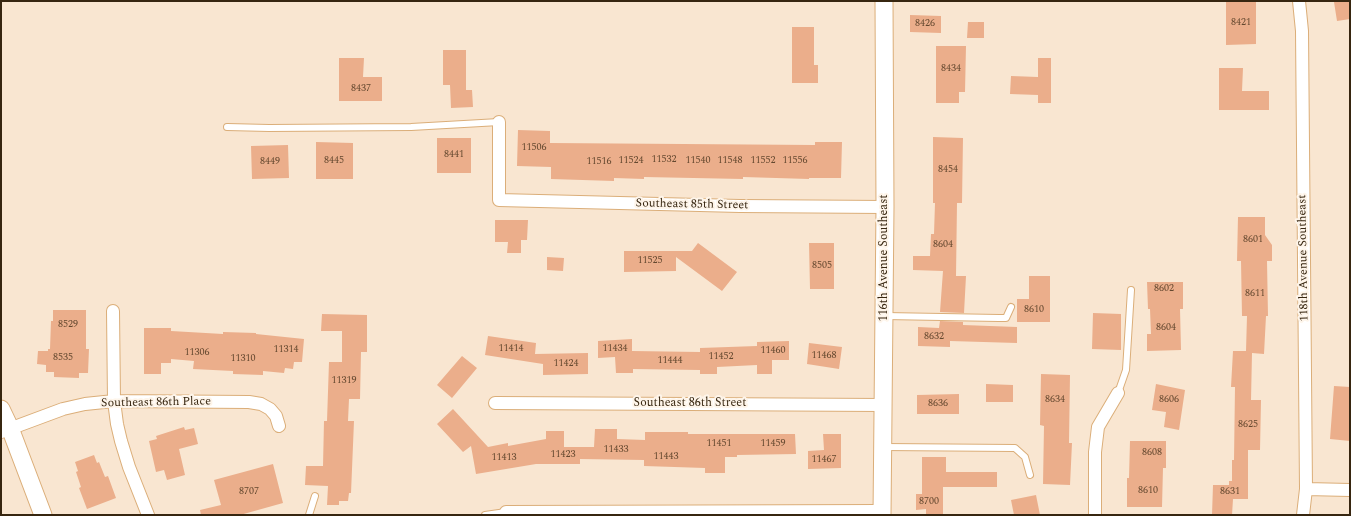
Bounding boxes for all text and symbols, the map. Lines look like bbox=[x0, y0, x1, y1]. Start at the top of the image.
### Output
house number: 8421 bbox=[1231, 17, 1251, 29]
house number: 8426 bbox=[915, 18, 935, 30]
house number: 8434 bbox=[941, 63, 961, 75]
house number: 8437 bbox=[351, 83, 371, 95]
house number: 11506 bbox=[522, 142, 546, 154]
house number: 8441 bbox=[444, 149, 464, 161]
house number: 11532 bbox=[652, 154, 676, 166]
house number: 8445 bbox=[324, 155, 344, 167]
house number: 11524 bbox=[619, 155, 643, 167]
house number: 11540 bbox=[686, 155, 710, 167]
house number: 11548 bbox=[718, 155, 742, 167]
house number: 11552 bbox=[751, 155, 775, 167]
house number: 11556 bbox=[783, 155, 807, 167]
house number: 8449 bbox=[260, 156, 280, 168]
house number: 11516 bbox=[587, 156, 611, 168]
house number: 8454 bbox=[938, 164, 958, 176]
street label: 118th Avenue Southeast bbox=[1296, 194, 1312, 322]
street label: 116th Avenue Southeast bbox=[878, 195, 892, 321]
street label: Southeast 85th Street bbox=[635, 197, 749, 213]
house number: 8601 bbox=[1243, 234, 1263, 246]
house number: 8604 bbox=[933, 239, 953, 251]
house number: 11525 bbox=[638, 255, 662, 267]
house number: 8505 bbox=[812, 260, 832, 272]
house number: 8602 bbox=[1154, 283, 1174, 295]
house number: 8611 bbox=[1245, 288, 1265, 300]
house number: 8610 bbox=[1024, 304, 1044, 316]
house number: 8529 bbox=[58, 319, 78, 331]
house number: 8604 bbox=[1156, 322, 1176, 334]
house number: 8632 bbox=[924, 331, 944, 343]
house number: 11414 bbox=[499, 343, 523, 355]
house number: 11434 bbox=[603, 343, 627, 355]
house number: 11314 bbox=[274, 344, 298, 356]
house number: 11460 bbox=[761, 345, 785, 357]
house number: 11306 bbox=[185, 347, 209, 359]
house number: 11468 bbox=[812, 350, 836, 362]
house number: 11452 bbox=[709, 351, 733, 363]
house number: 8535 bbox=[53, 352, 73, 364]
house number: 11310 bbox=[231, 353, 255, 365]
house number: 11444 bbox=[658, 355, 682, 367]
house number: 11424 bbox=[554, 358, 578, 370]
house number: 11319 bbox=[332, 375, 356, 387]
house number: 8634 bbox=[1045, 394, 1065, 406]
house number: 8606 bbox=[1159, 394, 1179, 406]
street label: Southeast 86th Place bbox=[101, 395, 211, 411]
street label: Southeast 86th Street bbox=[634, 397, 746, 411]
house number: 8636 bbox=[928, 398, 948, 410]
house number: 8625 bbox=[1238, 419, 1258, 431]
house number: 11451 bbox=[707, 438, 731, 450]
house number: 11459 bbox=[761, 438, 785, 450]
house number: 11433 bbox=[604, 444, 628, 456]
house number: 8608 bbox=[1142, 447, 1162, 459]
house number: 11423 bbox=[551, 449, 575, 461]
house number: 11443 bbox=[654, 451, 678, 463]
house number: 11413 bbox=[492, 452, 516, 464]
house number: 11467 bbox=[812, 454, 836, 466]
house number: 8610 bbox=[1138, 485, 1158, 497]
house number: 8707 bbox=[239, 486, 259, 498]
house number: 8631 bbox=[1220, 486, 1240, 498]
house number: 8700 bbox=[919, 496, 939, 508]

